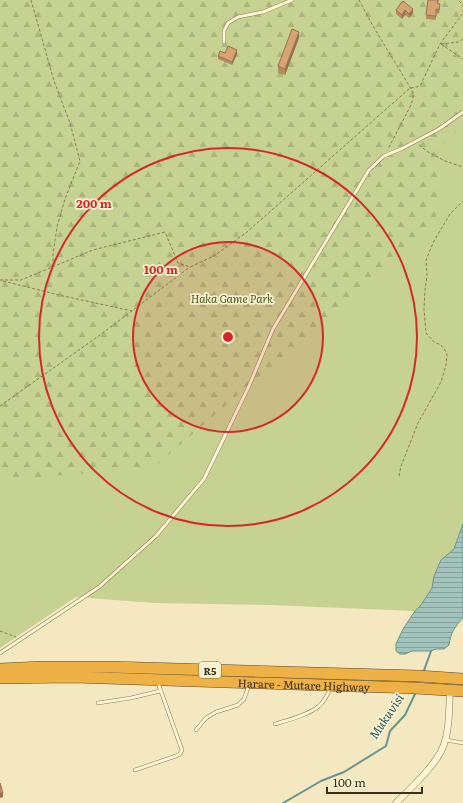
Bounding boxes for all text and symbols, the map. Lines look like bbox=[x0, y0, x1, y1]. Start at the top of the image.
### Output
text: 200 m bbox=[76, 194, 112, 212]
text: 100 m bbox=[144, 260, 178, 278]
park label: Haka Game Park bbox=[191, 290, 273, 306]
centre of rings bbox=[221, 330, 235, 344]
road number: R5 bbox=[199, 662, 221, 678]
street label: Harare - Mutare Highway bbox=[237, 674, 371, 695]
water label: Mukuvisi bbox=[364, 689, 408, 742]
scale bar bbox=[327, 769, 422, 795]
text: 100 m bbox=[333, 773, 366, 791]

